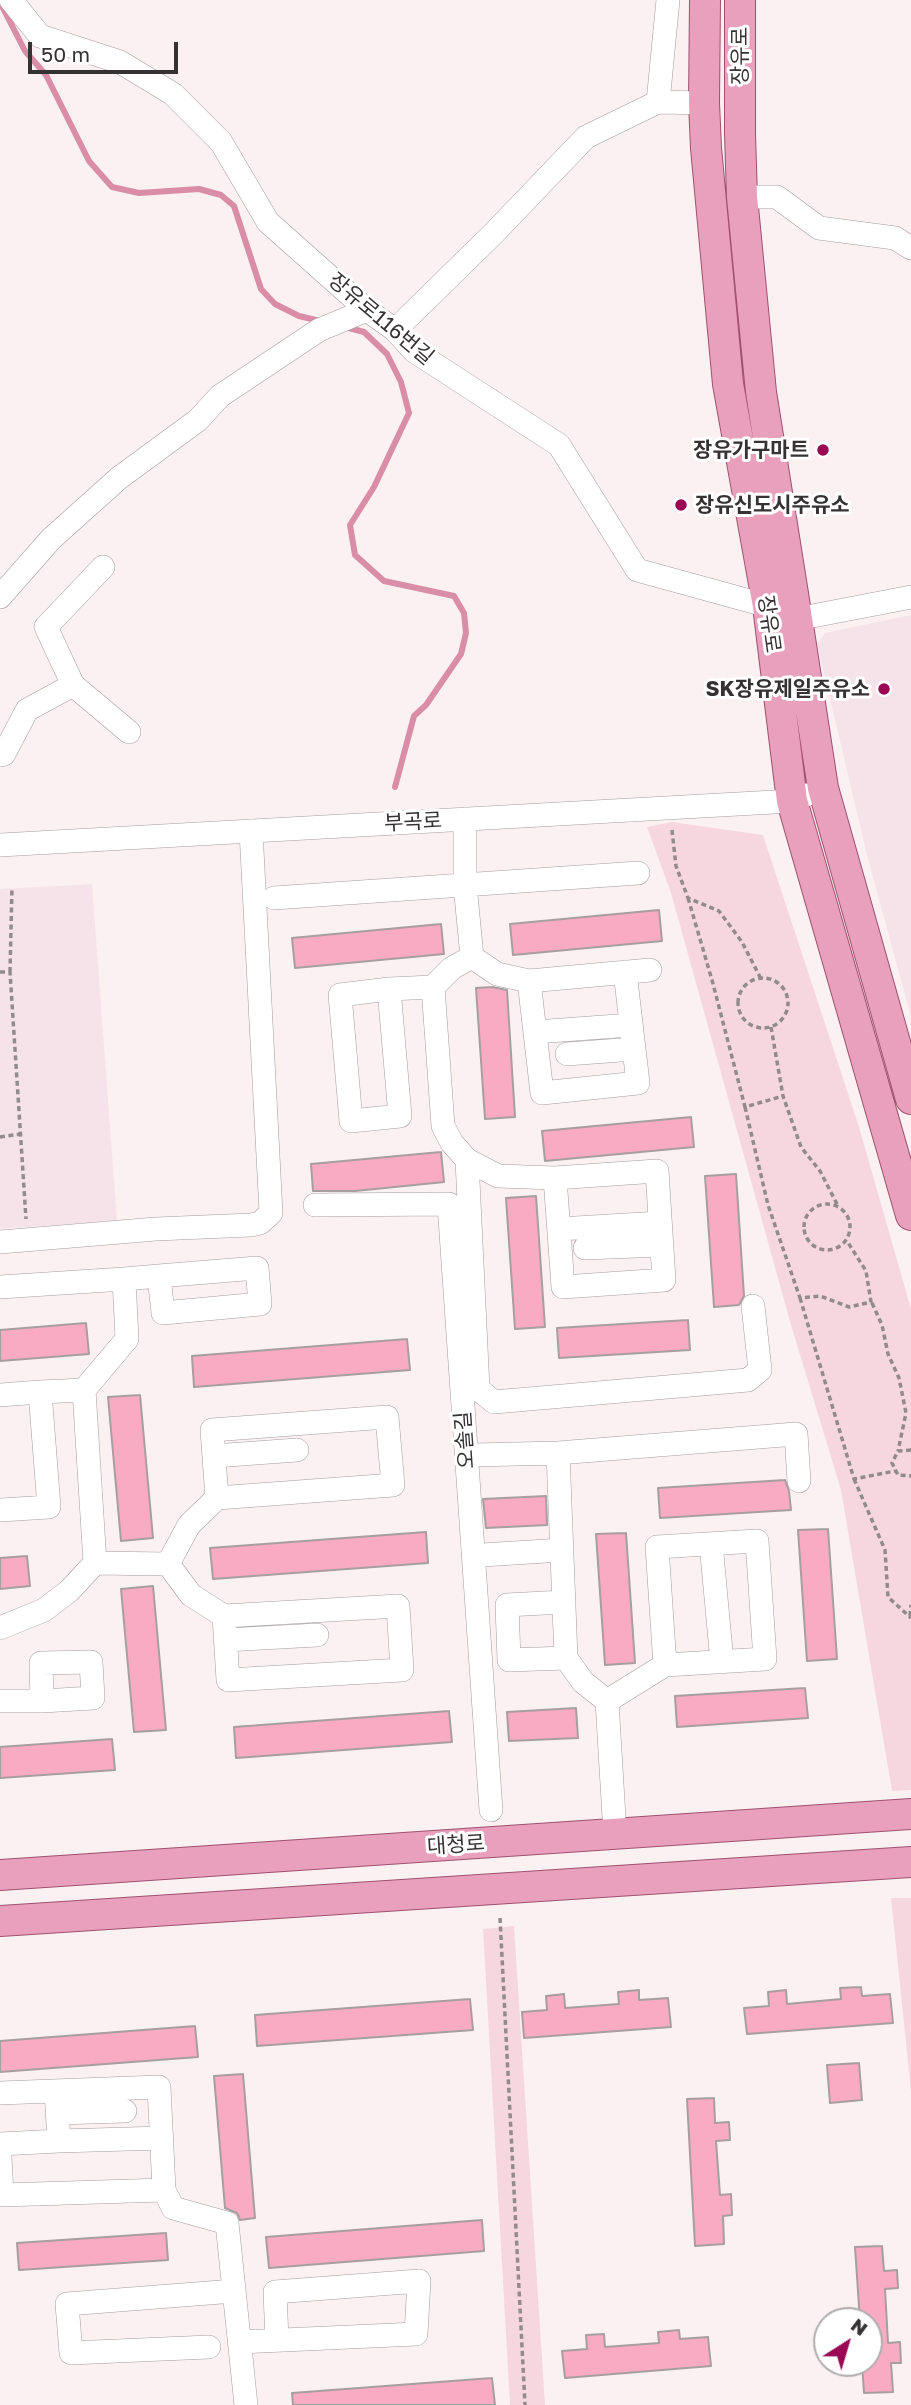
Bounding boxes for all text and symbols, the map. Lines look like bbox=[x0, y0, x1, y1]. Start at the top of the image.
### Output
street label: 장유로 bbox=[727, 27, 753, 85]
scale bar bbox=[32, 28, 182, 72]
text: 50 m bbox=[41, 41, 90, 67]
street label: 장유로116번길 bbox=[323, 268, 439, 370]
place label: 장유가구마트 bbox=[693, 437, 809, 463]
marker: 장유가구마트 bbox=[815, 442, 831, 458]
place label: 장유신도시주유소 bbox=[695, 492, 850, 518]
marker: 장유신도시주유소 bbox=[673, 497, 689, 513]
street label: 장유로 bbox=[752, 594, 786, 654]
place label: SK장유제일주유소 bbox=[705, 676, 870, 702]
marker: SK장유제일주유소 bbox=[876, 681, 892, 697]
street label: 부곡로 bbox=[383, 808, 443, 836]
street label: 오솔길 bbox=[450, 1410, 480, 1470]
street label: 대청로 bbox=[426, 1830, 486, 1860]
north arrow bbox=[813, 2307, 883, 2377]
text: N bbox=[847, 2313, 872, 2340]

